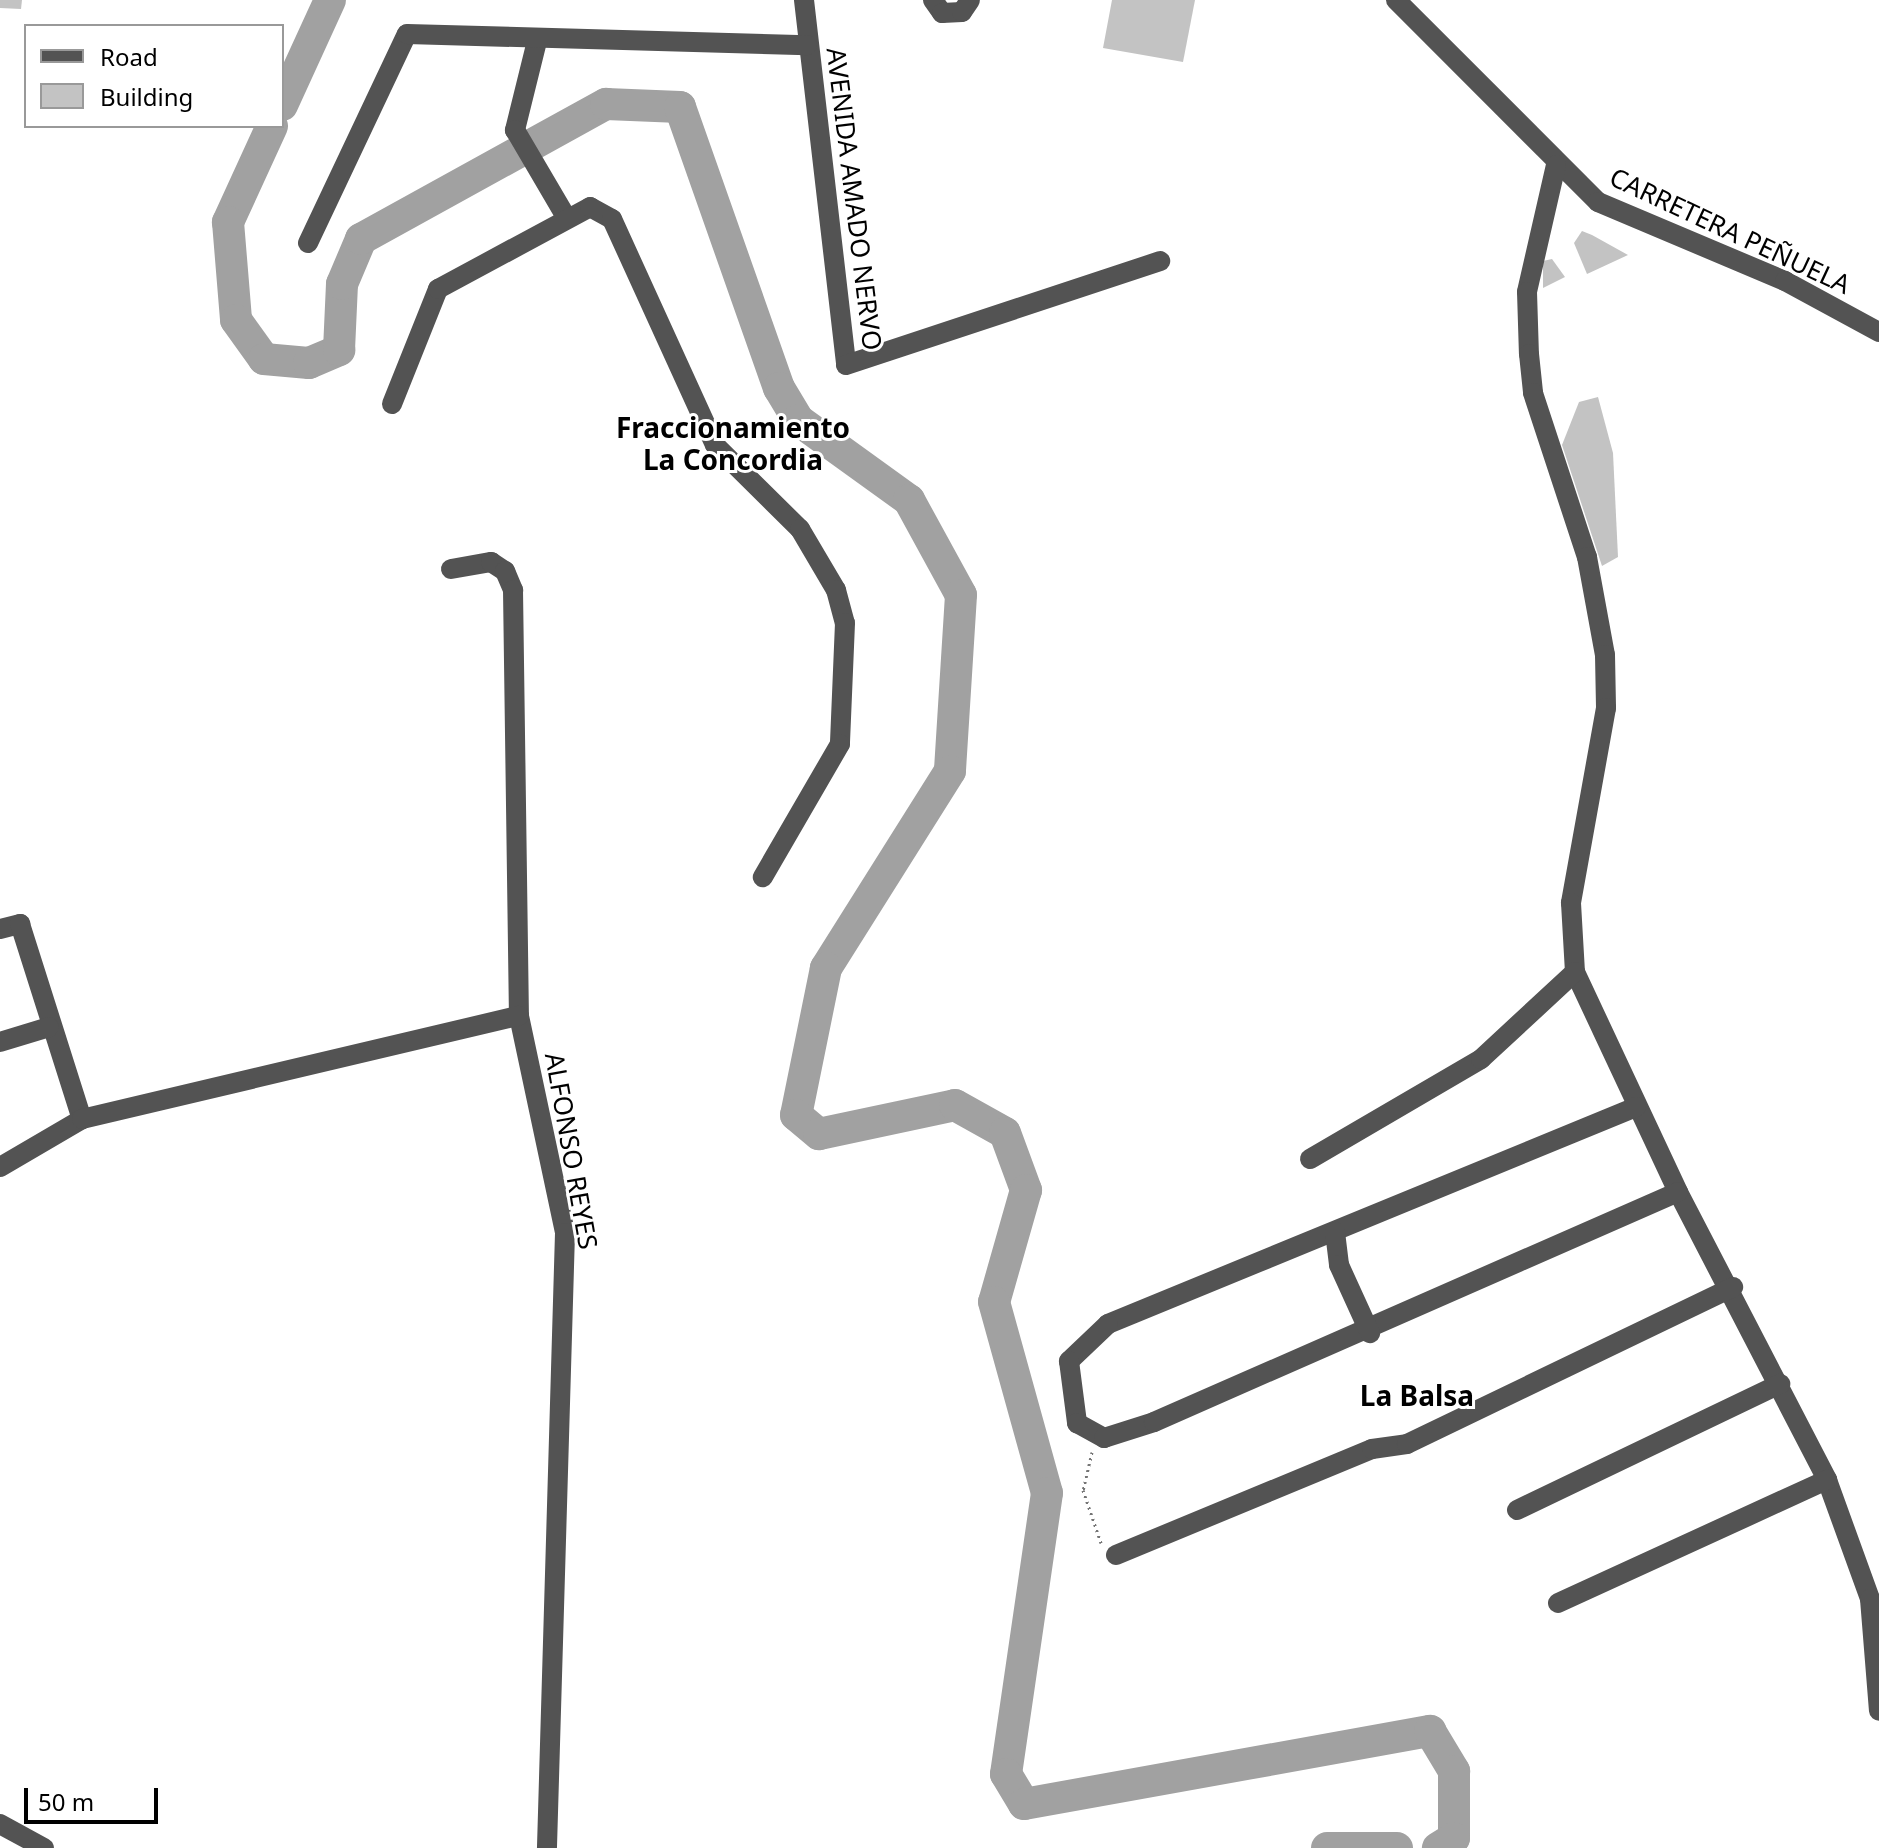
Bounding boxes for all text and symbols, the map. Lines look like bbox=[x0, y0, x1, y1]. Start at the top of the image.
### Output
legend bbox=[24, 24, 284, 128]
text: Road bbox=[100, 40, 158, 73]
street label: AVENIDA AMADO NERVO bbox=[820, 46, 888, 352]
text: Building bbox=[100, 80, 193, 113]
street label: CARRETERA PEÑUELA bbox=[1605, 162, 1855, 300]
district label: Fraccionamiento La Concordia bbox=[616, 410, 850, 476]
street label: ALFONSO REYES bbox=[538, 1050, 604, 1252]
district label: La Balsa bbox=[1360, 1378, 1474, 1412]
scale bar bbox=[28, 1772, 162, 1822]
text: 50 m bbox=[38, 1785, 94, 1818]

